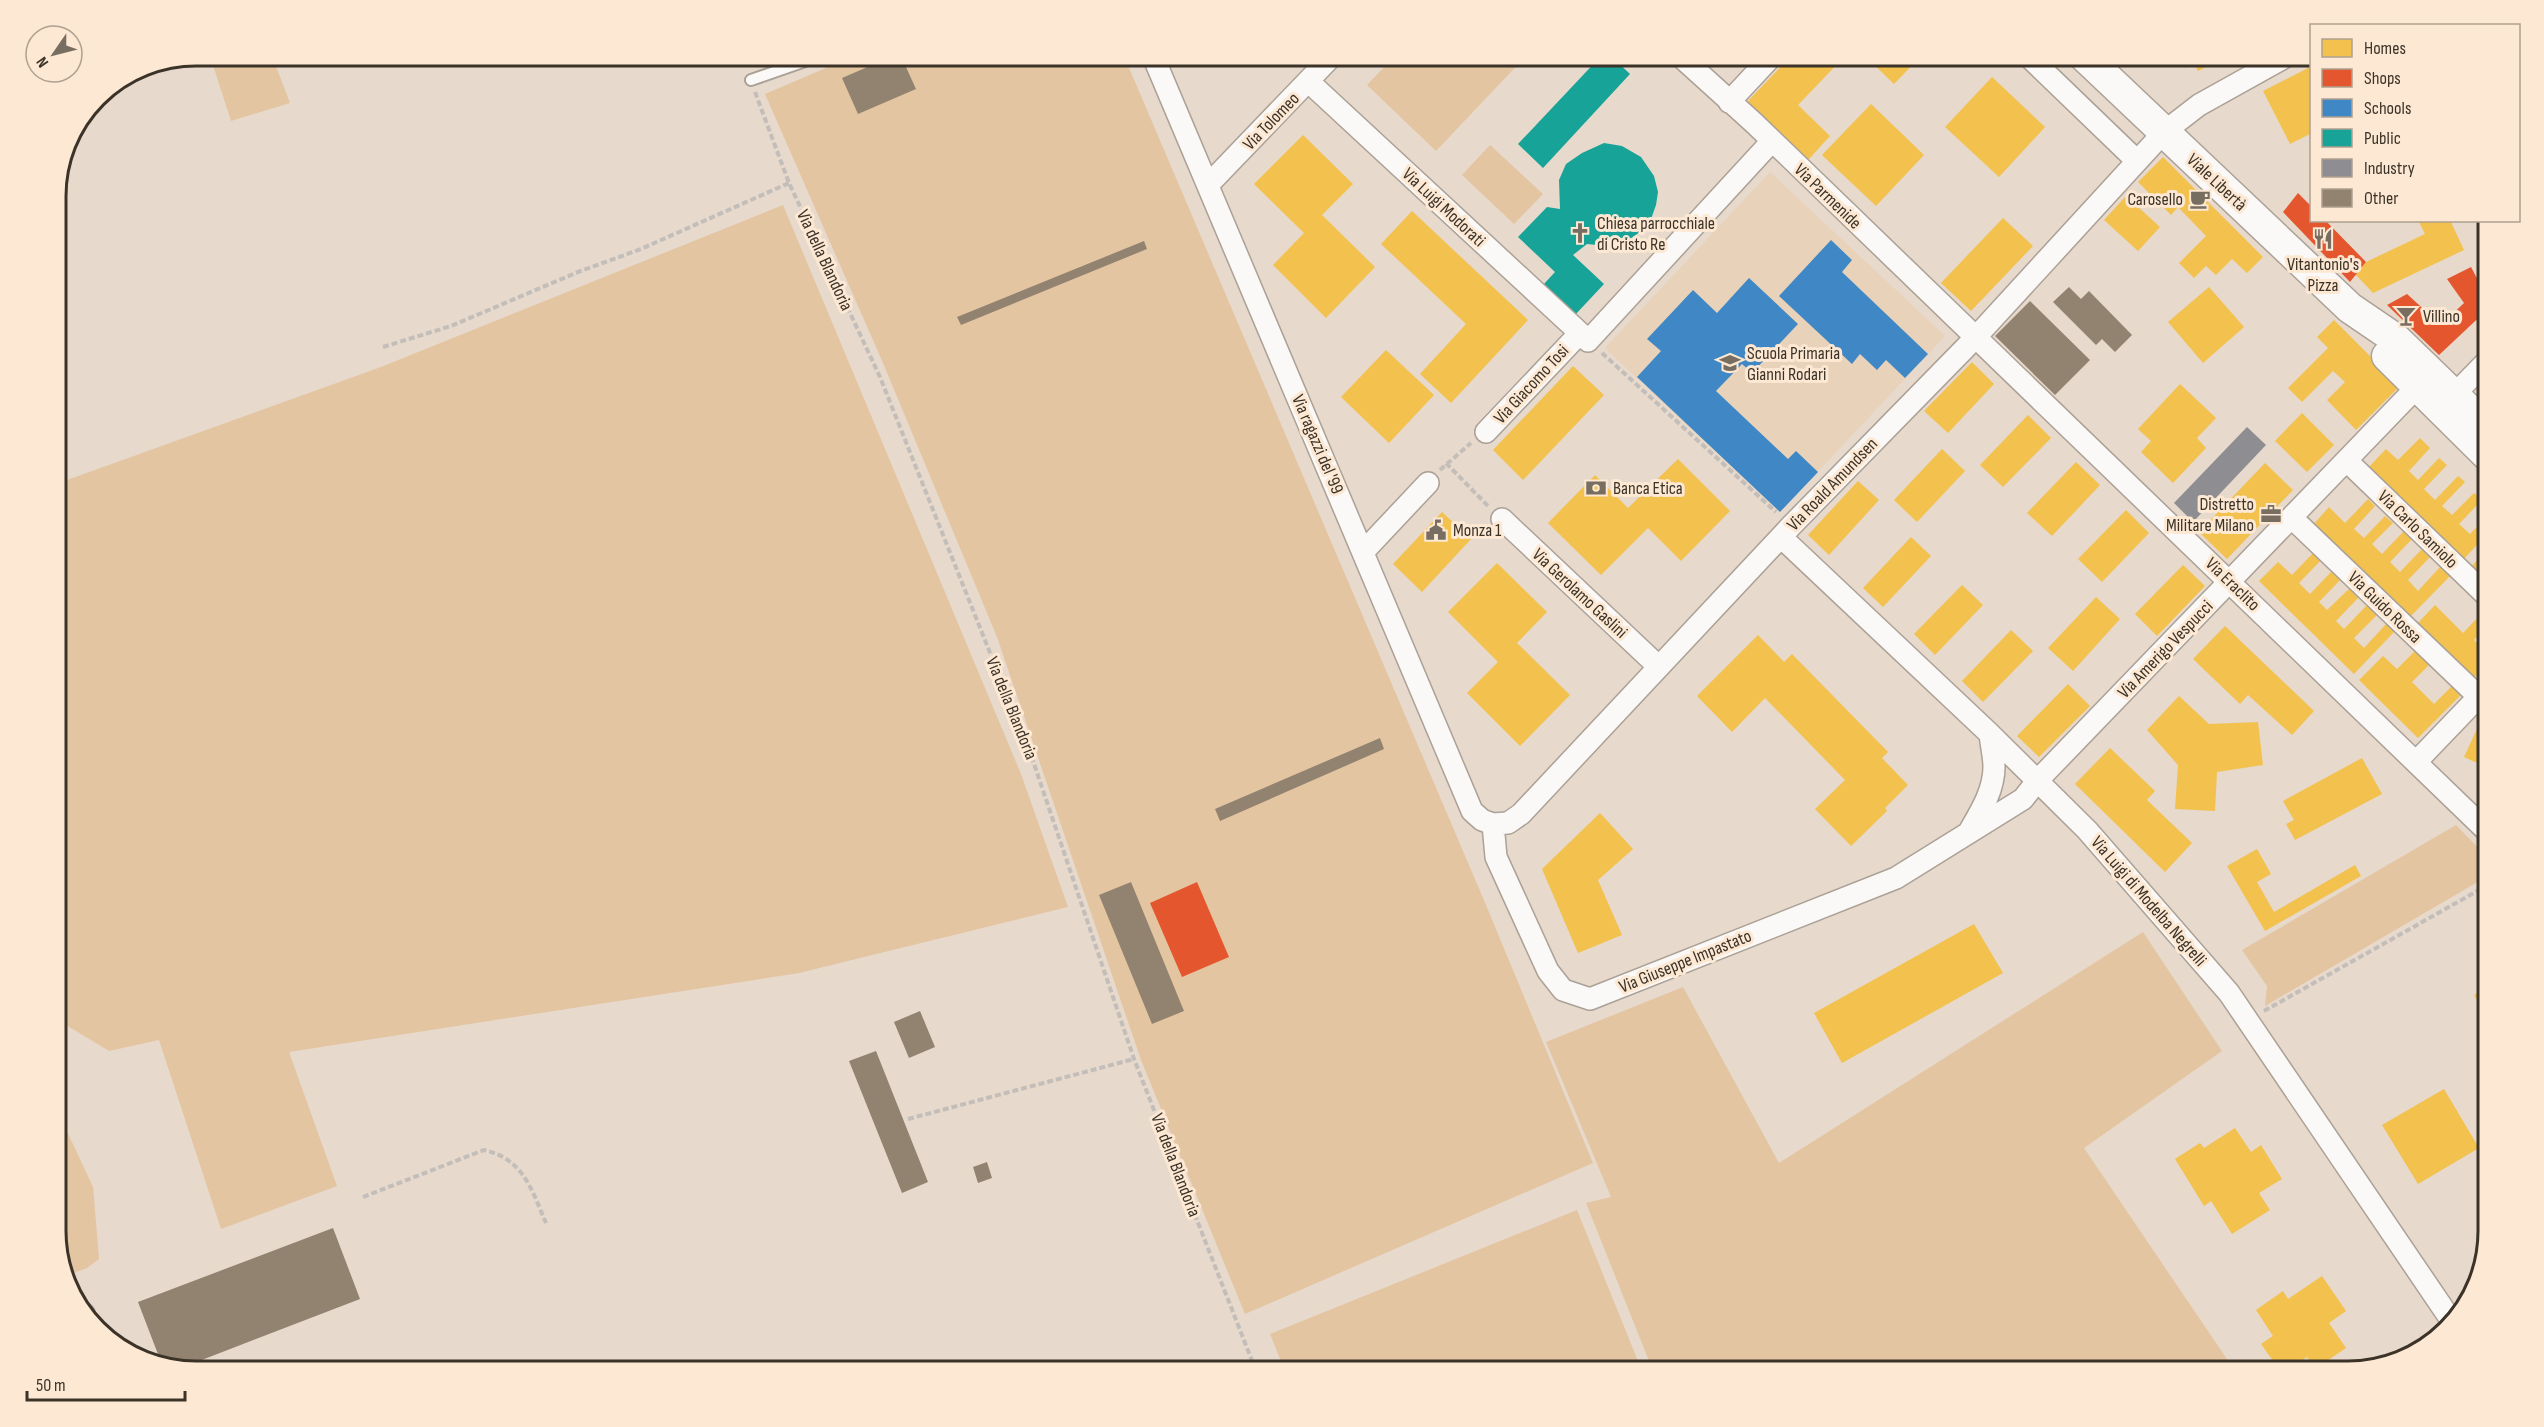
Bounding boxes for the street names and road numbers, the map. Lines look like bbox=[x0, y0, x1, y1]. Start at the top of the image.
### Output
street label: Via Tolomeo bbox=[1239, 88, 1304, 155]
street label: Viale Libertà bbox=[2182, 149, 2251, 215]
street label: Via Parmenide bbox=[1790, 159, 1866, 234]
street label: Via Luigi Modorati bbox=[1398, 164, 1490, 251]
street label: Via della Blandoria bbox=[792, 206, 857, 314]
street label: Via Giacomo Tosi bbox=[1489, 340, 1573, 428]
street label: Via ragazzi del '99 bbox=[1287, 391, 1348, 497]
street label: Via Roald Amundsen bbox=[1783, 433, 1882, 535]
street label: Via Carlo Samiolo bbox=[2373, 486, 2462, 573]
street label: Via Gerolamo Gaslini bbox=[1528, 544, 1632, 643]
street label: Via Eraclito bbox=[2201, 553, 2264, 615]
street label: Via Guido Rossa bbox=[2344, 567, 2426, 648]
street label: Via Amerigo Vespucci bbox=[2113, 596, 2217, 703]
street label: Via della Blandoria bbox=[981, 654, 1042, 763]
street label: Via Luigi di Modelba Negrelli bbox=[2086, 832, 2211, 971]
street label: Via Giuseppe Impastato bbox=[1616, 925, 1754, 998]
street label: Via della Blandoria bbox=[1146, 1111, 1205, 1220]

